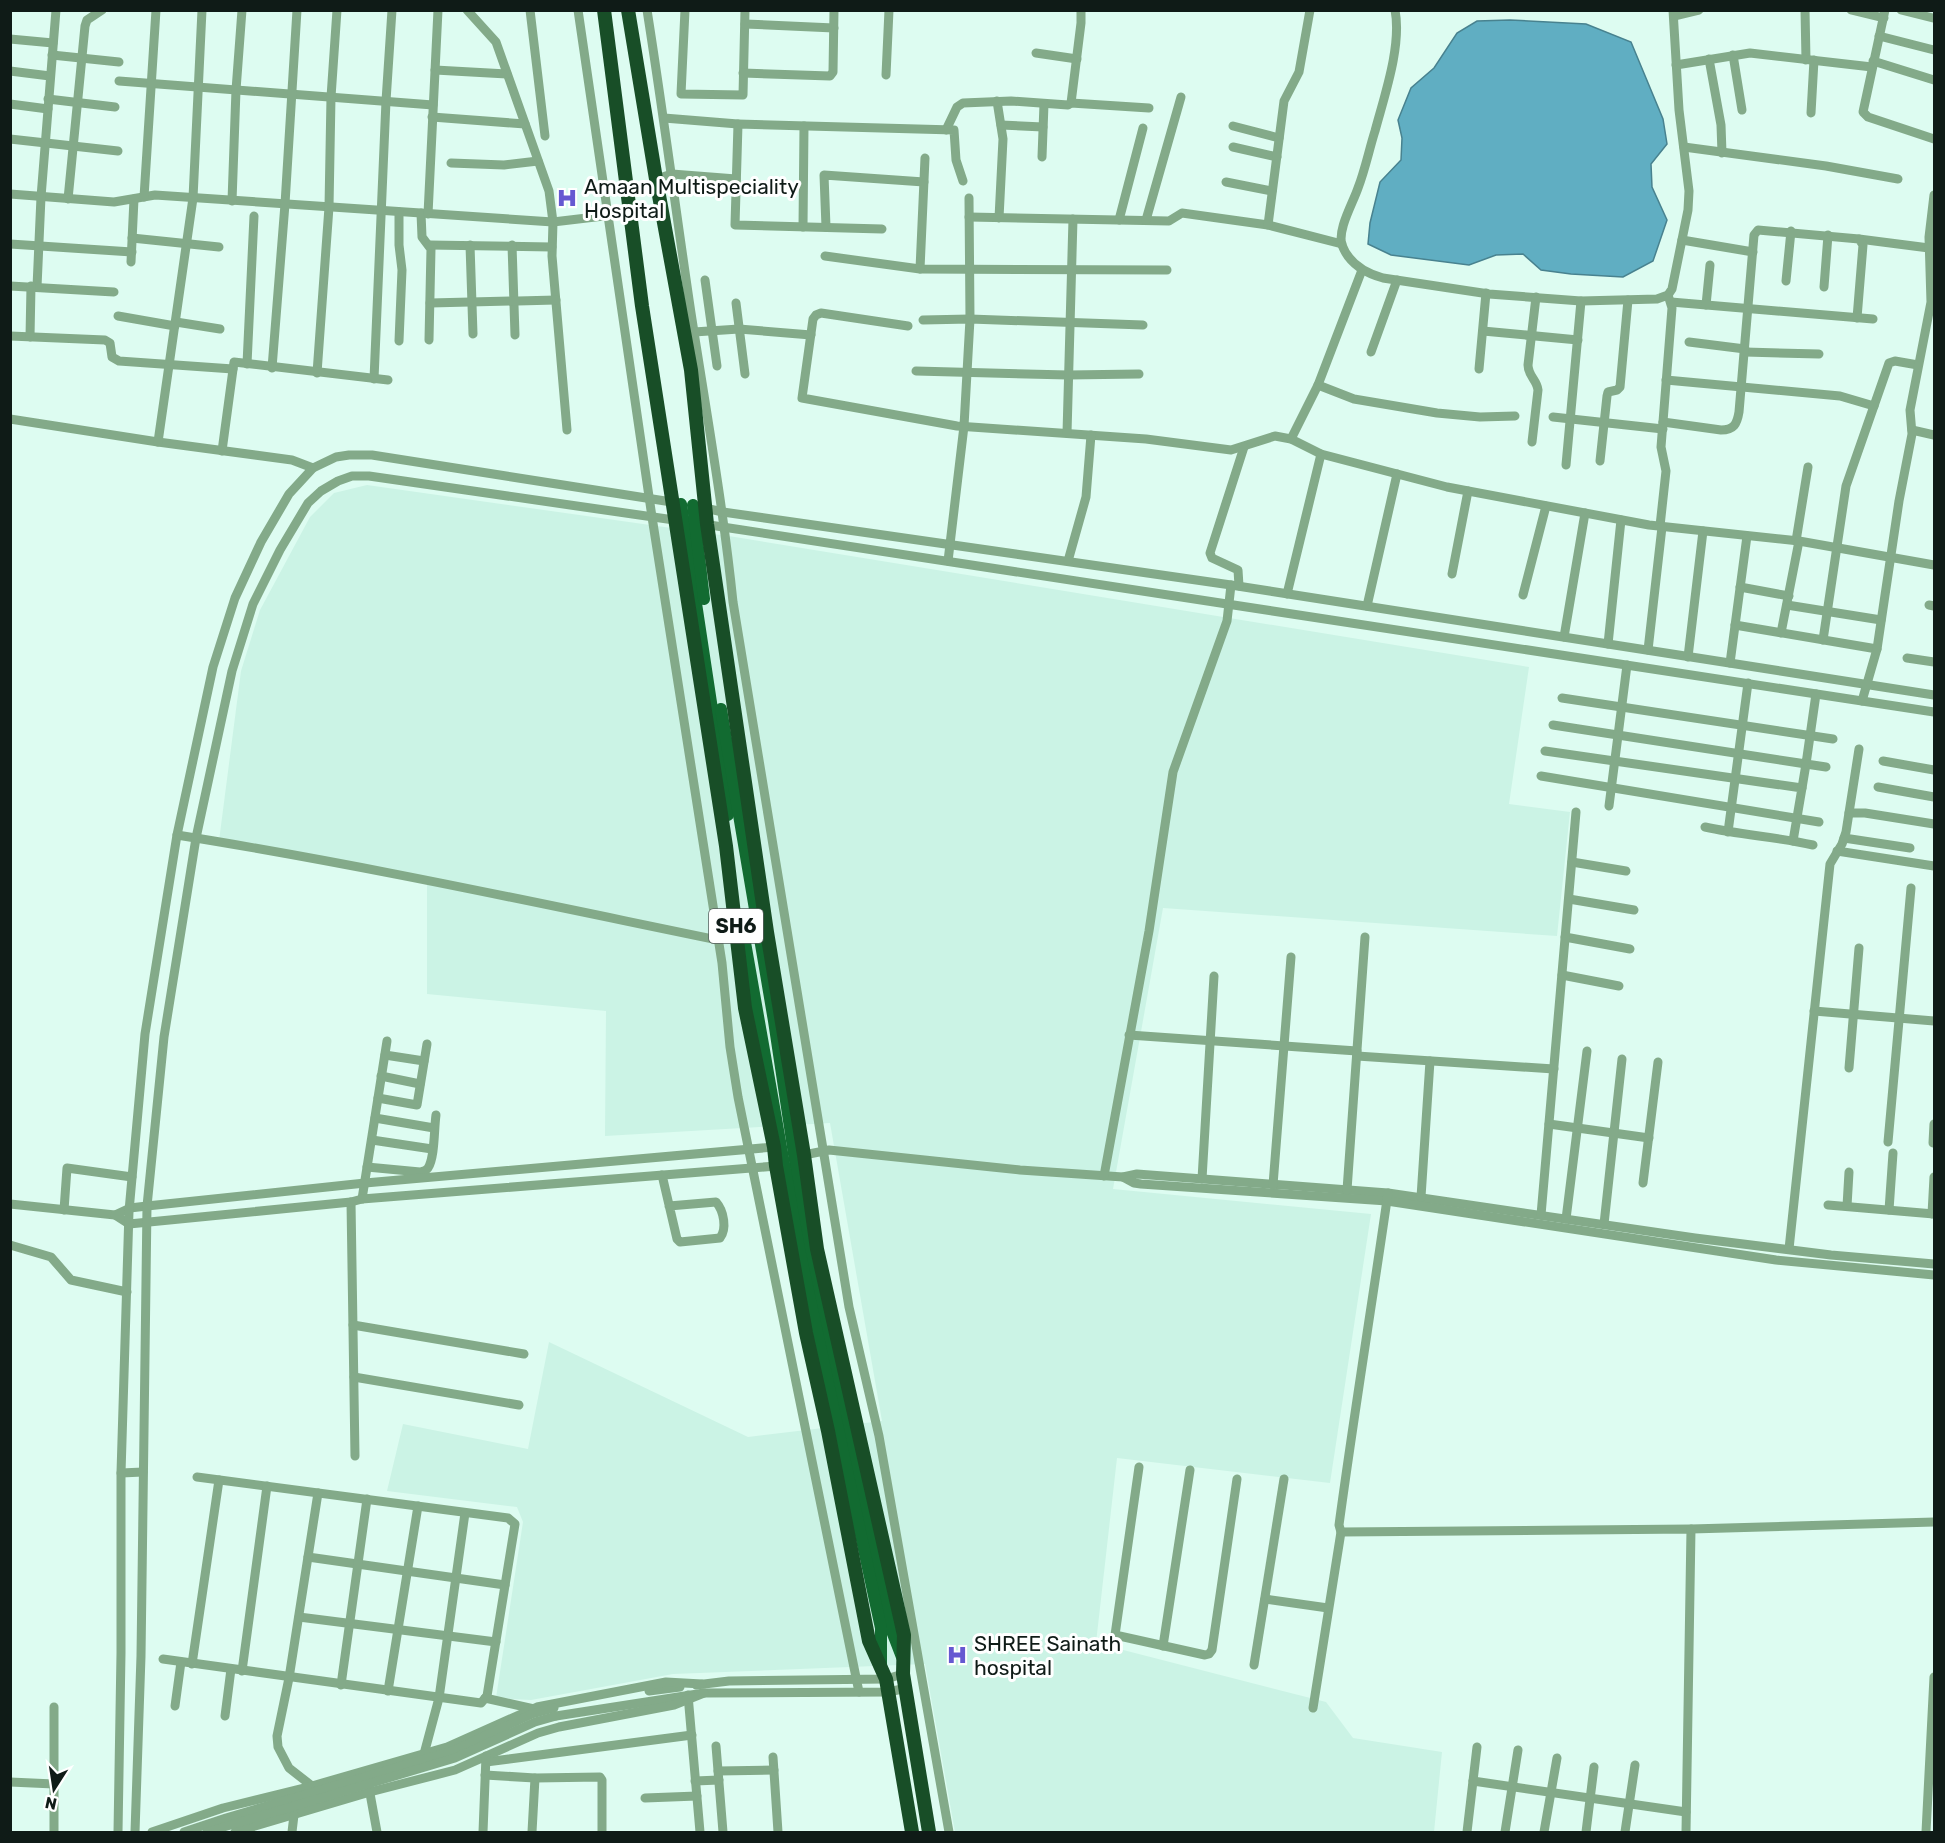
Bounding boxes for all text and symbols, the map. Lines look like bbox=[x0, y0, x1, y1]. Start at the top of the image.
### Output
place label: Amaan Multispeciality Hospital bbox=[584, 174, 799, 223]
hospital icon: Amaan Multispeciality Hospital bbox=[555, 186, 579, 210]
road number: SH6 bbox=[709, 909, 763, 943]
place label: SHREE Sainath hospital bbox=[974, 1631, 1121, 1680]
hospital icon: SHREE Sainath hospital bbox=[945, 1643, 969, 1667]
north arrow bbox=[24, 1759, 84, 1819]
text: N bbox=[43, 1793, 59, 1814]

